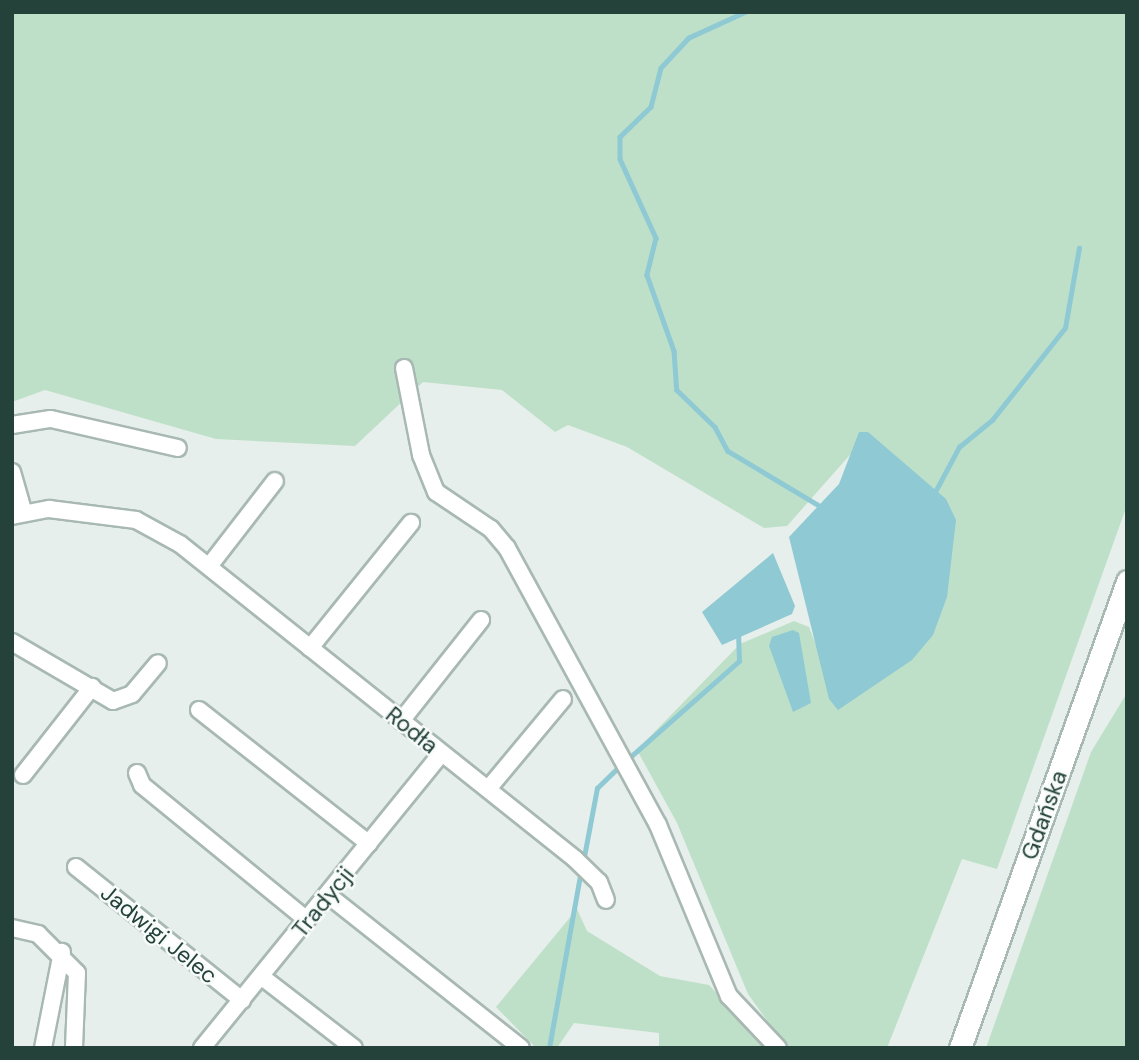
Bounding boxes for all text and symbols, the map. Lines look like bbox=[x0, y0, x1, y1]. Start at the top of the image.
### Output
street label: Rodła bbox=[380, 701, 444, 759]
street label: Gdańska bbox=[1015, 767, 1073, 863]
street label: Tradycji bbox=[286, 861, 360, 943]
street label: Jadwigi Jelec bbox=[95, 879, 223, 989]

